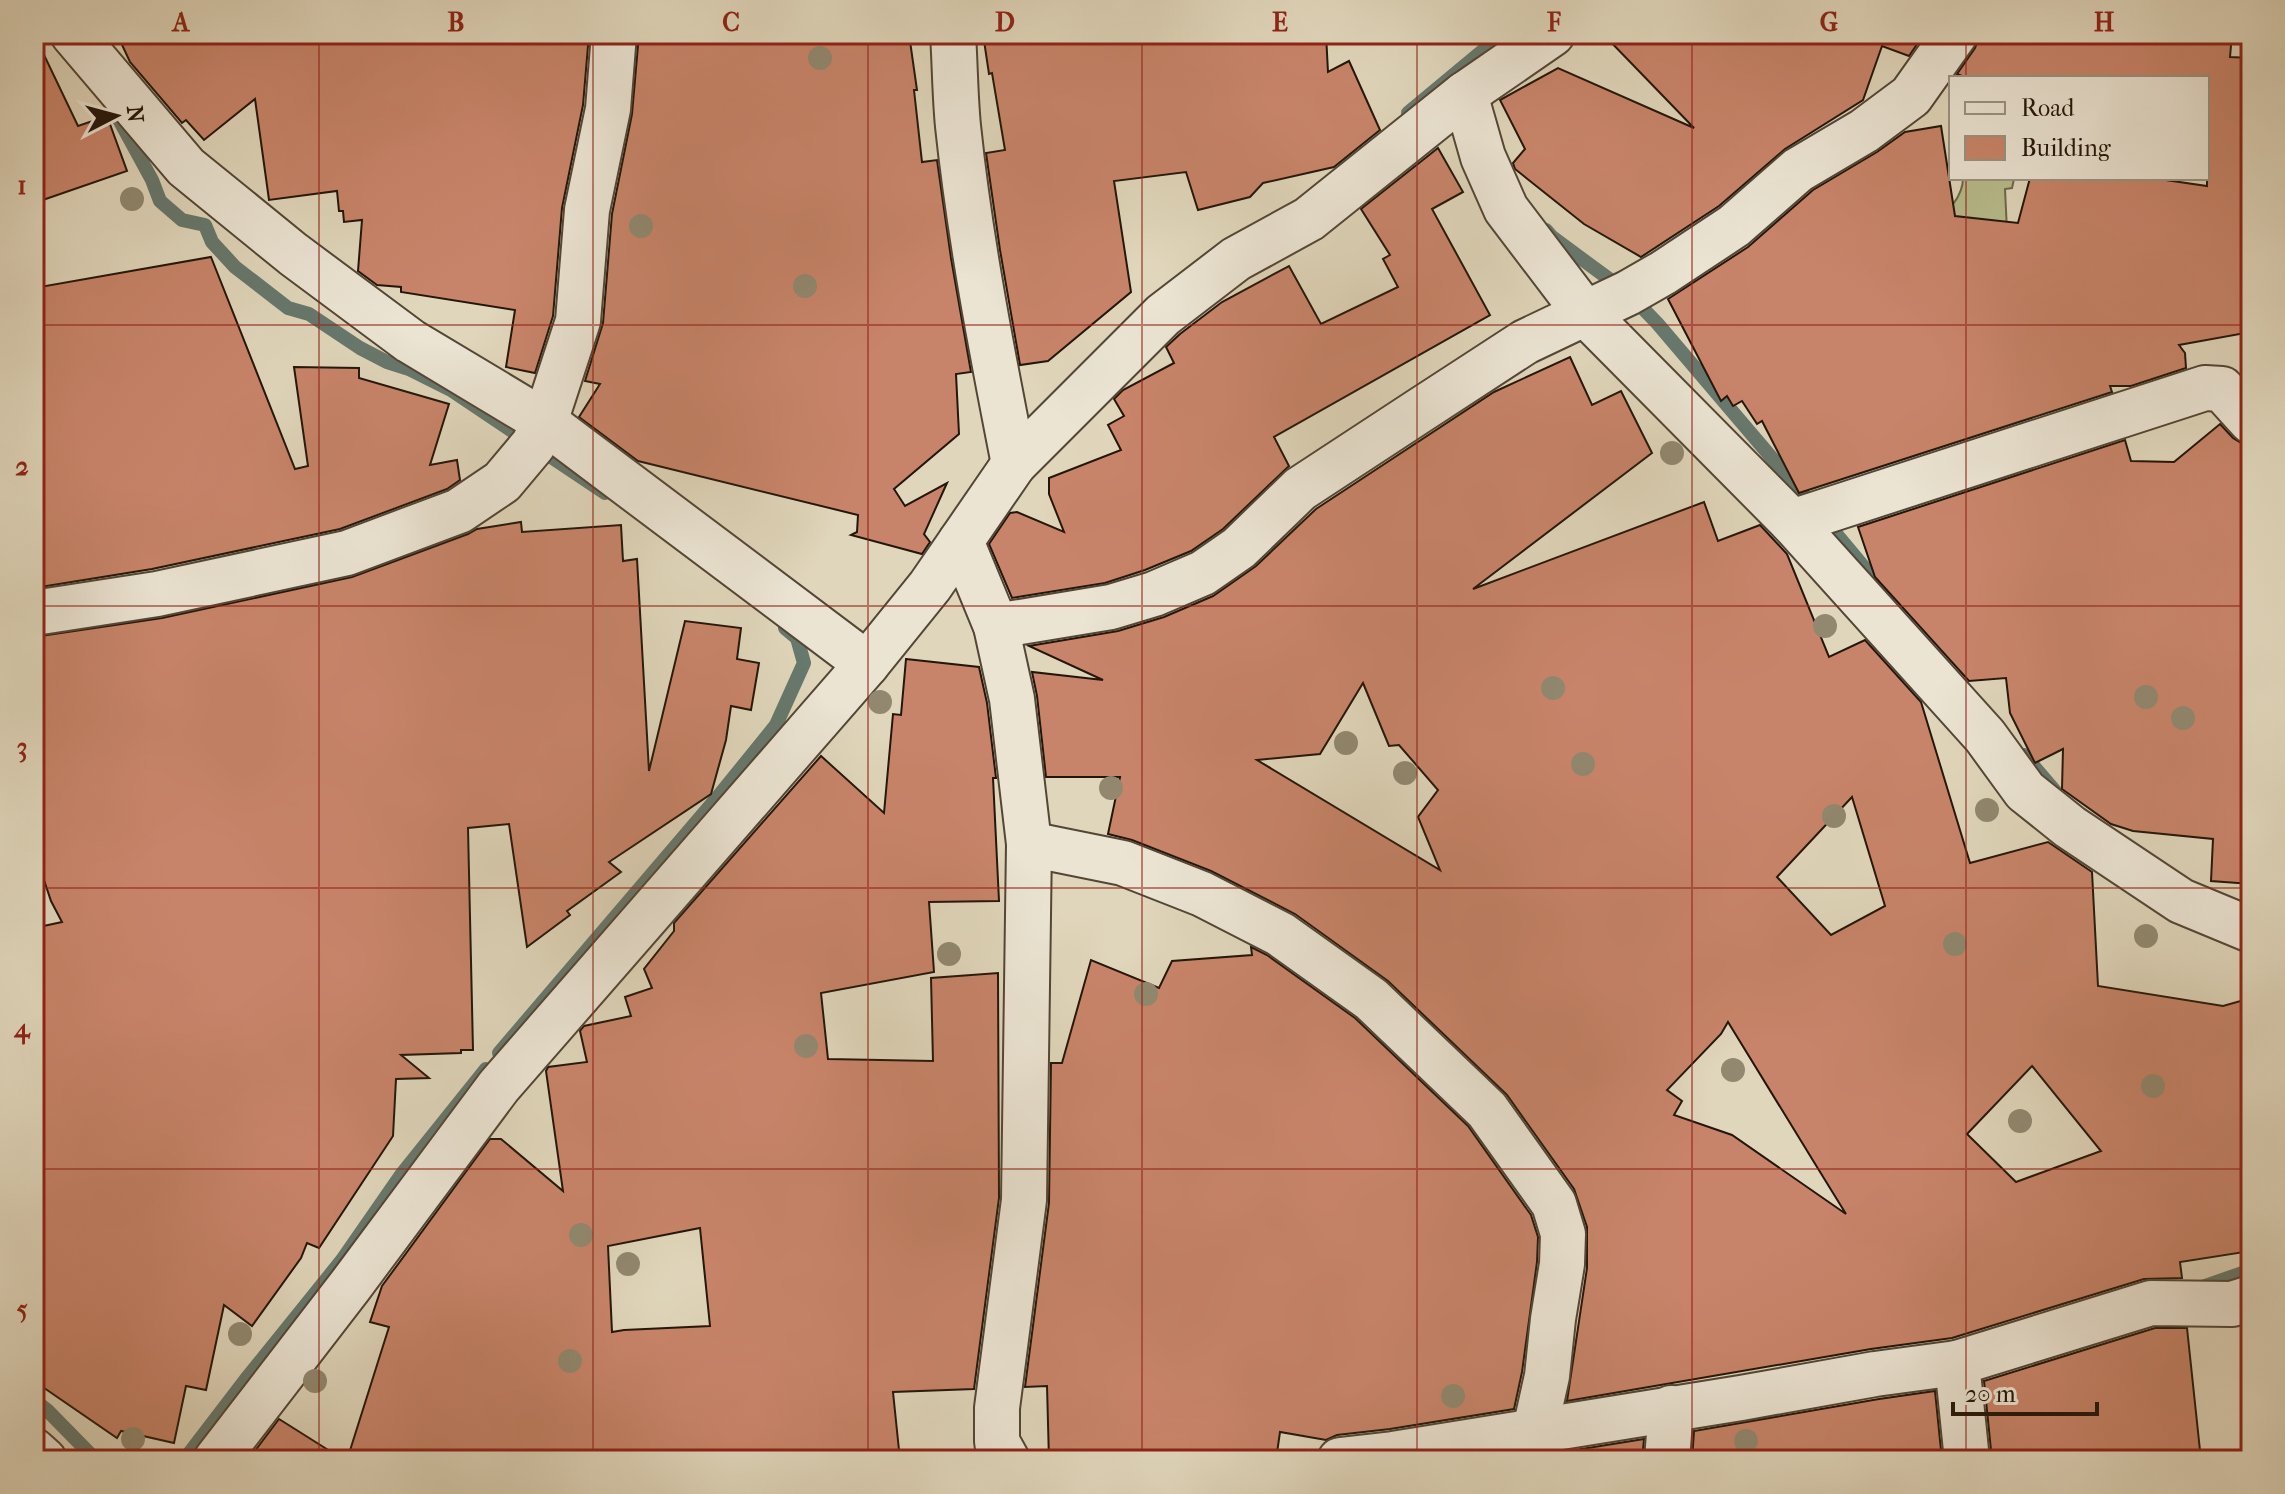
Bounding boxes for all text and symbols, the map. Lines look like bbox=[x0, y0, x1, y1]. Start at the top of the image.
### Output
text: A bbox=[171, 7, 191, 38]
text: B bbox=[448, 7, 465, 38]
text: C bbox=[722, 7, 740, 38]
text: D bbox=[995, 7, 1015, 38]
text: E bbox=[1272, 7, 1288, 38]
text: F bbox=[1546, 7, 1561, 38]
text: G bbox=[1820, 7, 1838, 38]
text: H bbox=[2094, 7, 2115, 38]
north arrow bbox=[76, 76, 156, 156]
legend bbox=[1949, 76, 2209, 180]
text: Road bbox=[2021, 94, 2075, 122]
text: N bbox=[121, 104, 149, 124]
text: Building bbox=[2021, 134, 2112, 162]
text: 1 bbox=[17, 170, 27, 201]
text: 2 bbox=[15, 451, 29, 482]
text: 3 bbox=[17, 732, 27, 763]
text: 4 bbox=[13, 1013, 31, 1045]
text: 5 bbox=[16, 1294, 28, 1325]
scale bar bbox=[1953, 1366, 2097, 1416]
text: 20 m bbox=[1965, 1380, 2016, 1408]

